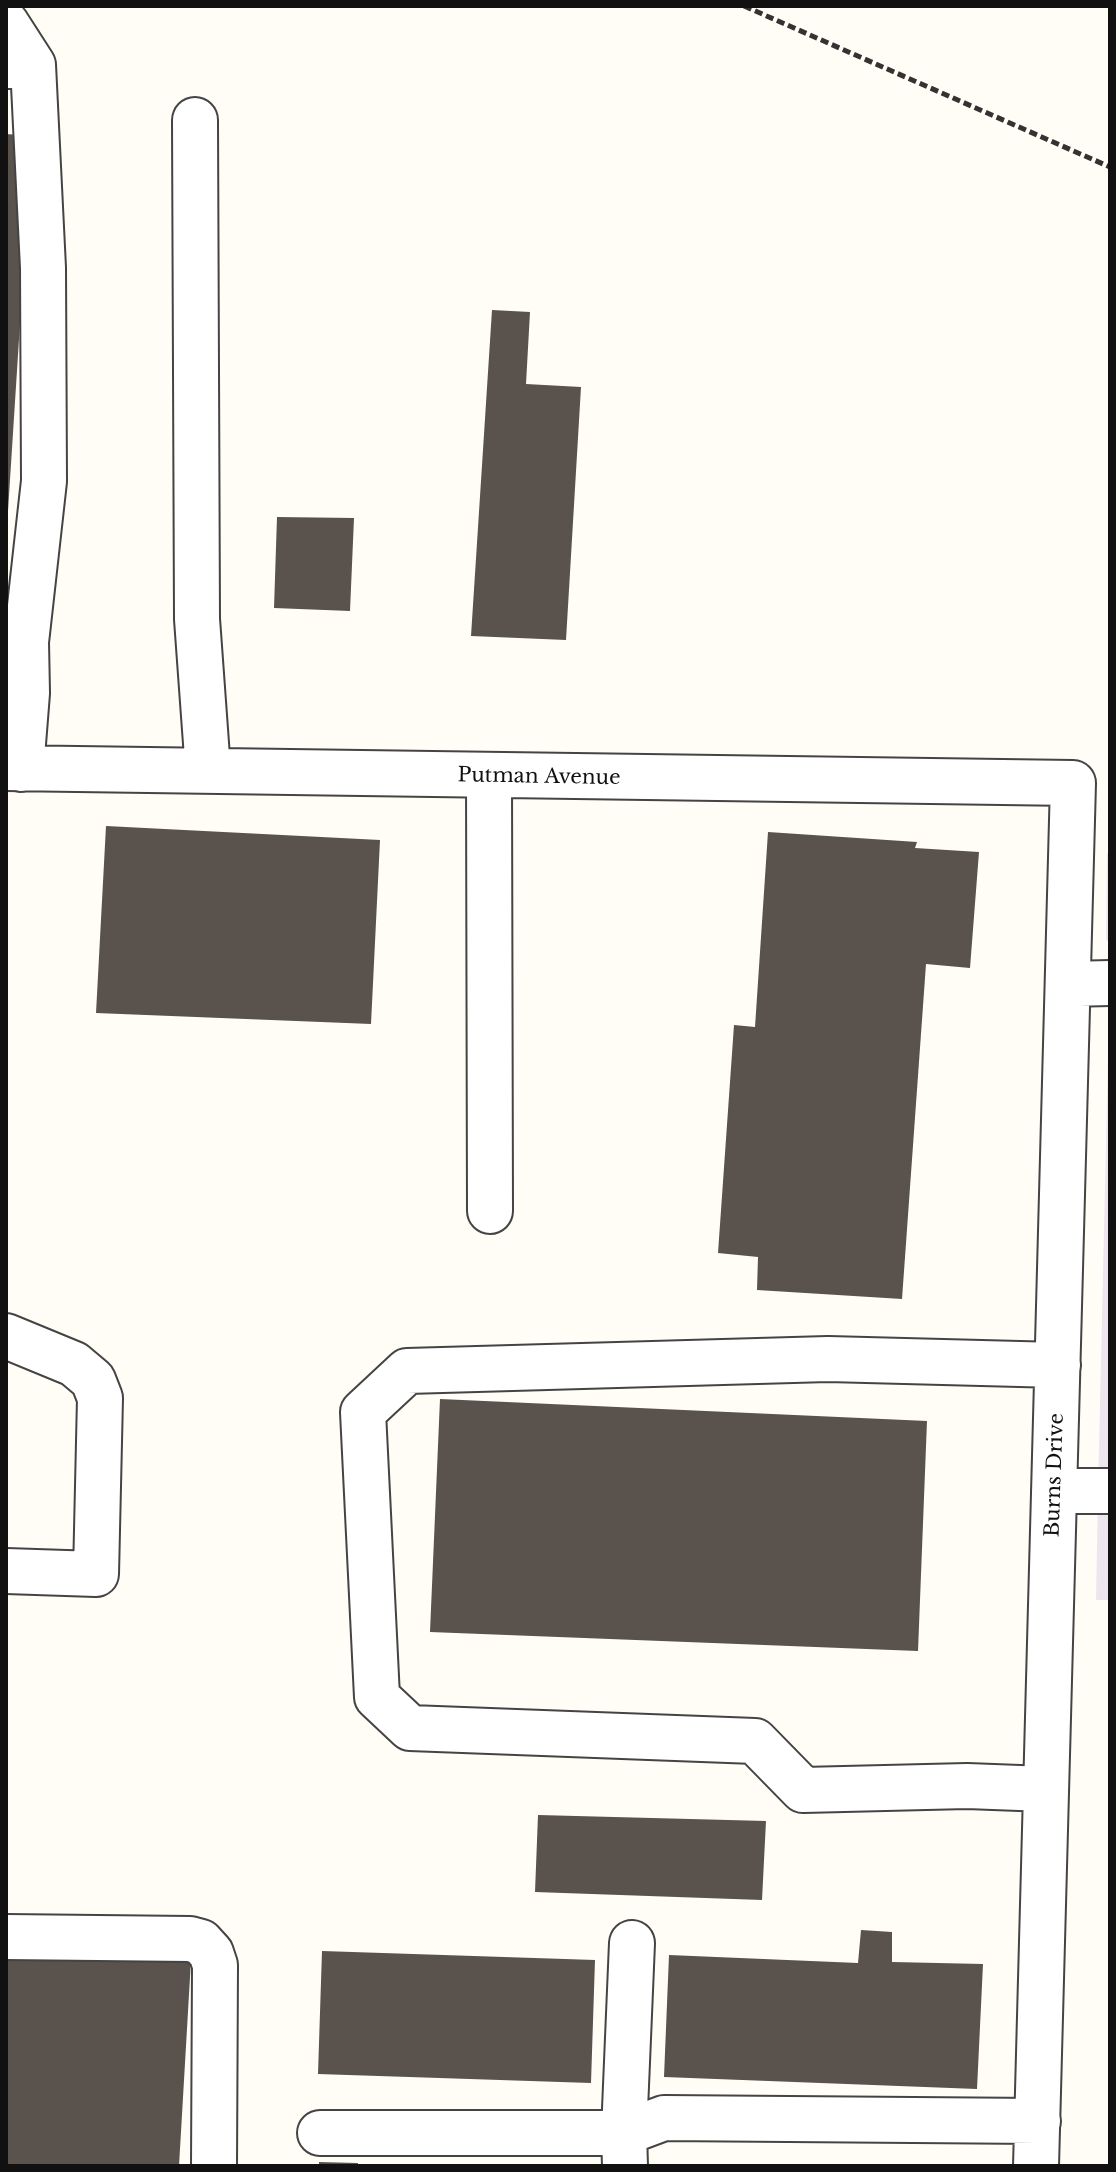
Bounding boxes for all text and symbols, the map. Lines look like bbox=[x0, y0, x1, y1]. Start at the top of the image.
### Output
street label: Putman Avenue bbox=[457, 764, 621, 790]
street label: Burns Drive bbox=[1041, 1413, 1069, 1537]

